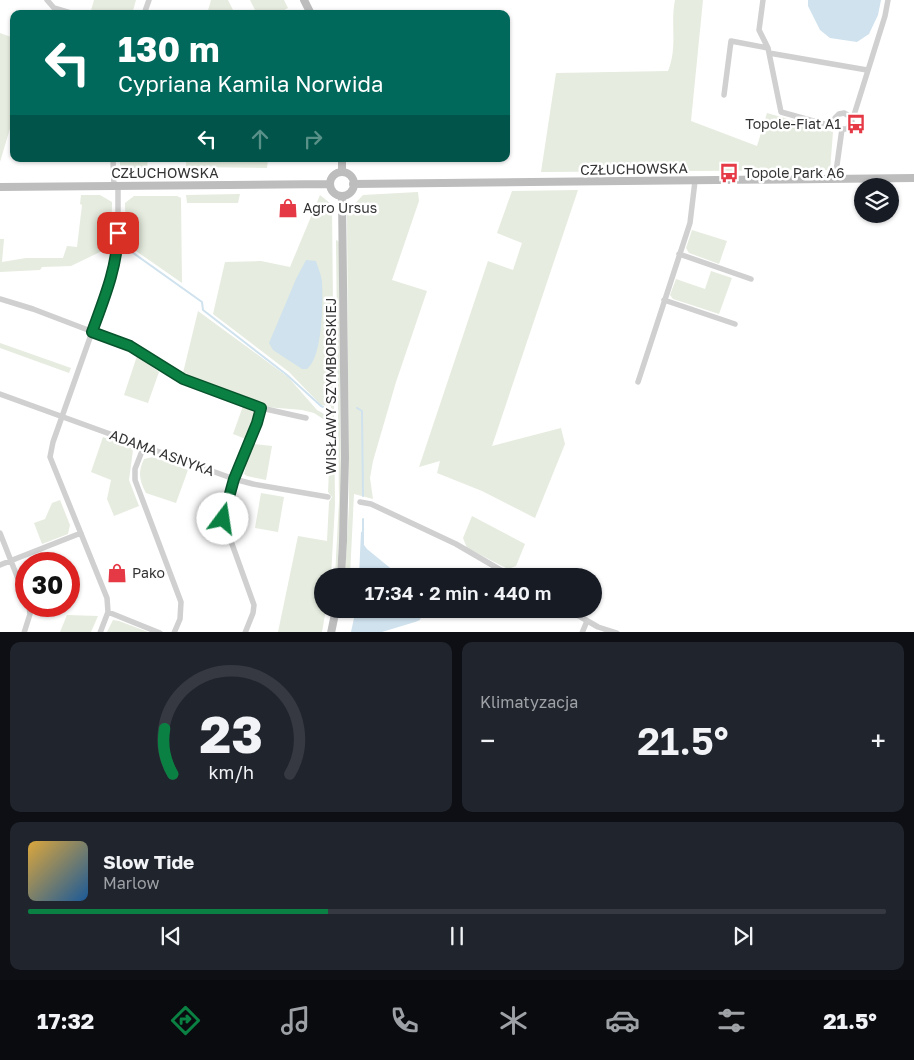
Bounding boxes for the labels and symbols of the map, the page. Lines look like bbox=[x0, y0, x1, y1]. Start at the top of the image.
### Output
bus stop icon: Topole-Fiat A1 bbox=[845, 113, 867, 135]
place label: Topole-Fiat A1 bbox=[745, 115, 841, 132]
street label: CZŁUCHOWSKA bbox=[580, 159, 689, 178]
bus stop icon: Topole Park A6 bbox=[718, 162, 740, 184]
street label: CZŁUCHOWSKA bbox=[111, 164, 219, 181]
place label: Topole Park A6 bbox=[744, 164, 844, 181]
shop icon: Agro Ursus bbox=[277, 197, 299, 219]
place label: Agro Ursus bbox=[303, 199, 377, 216]
pin bbox=[97, 212, 139, 254]
street label: WISŁAWY SZYMBORSKIEJ bbox=[322, 297, 339, 475]
street label: ADAMA ASNYKA bbox=[107, 426, 217, 480]
position arrow bbox=[196, 492, 248, 544]
speed limit sign: 30 bbox=[15, 552, 80, 617]
shop icon: Pako bbox=[106, 562, 128, 584]
place label: Pako bbox=[132, 564, 165, 581]

